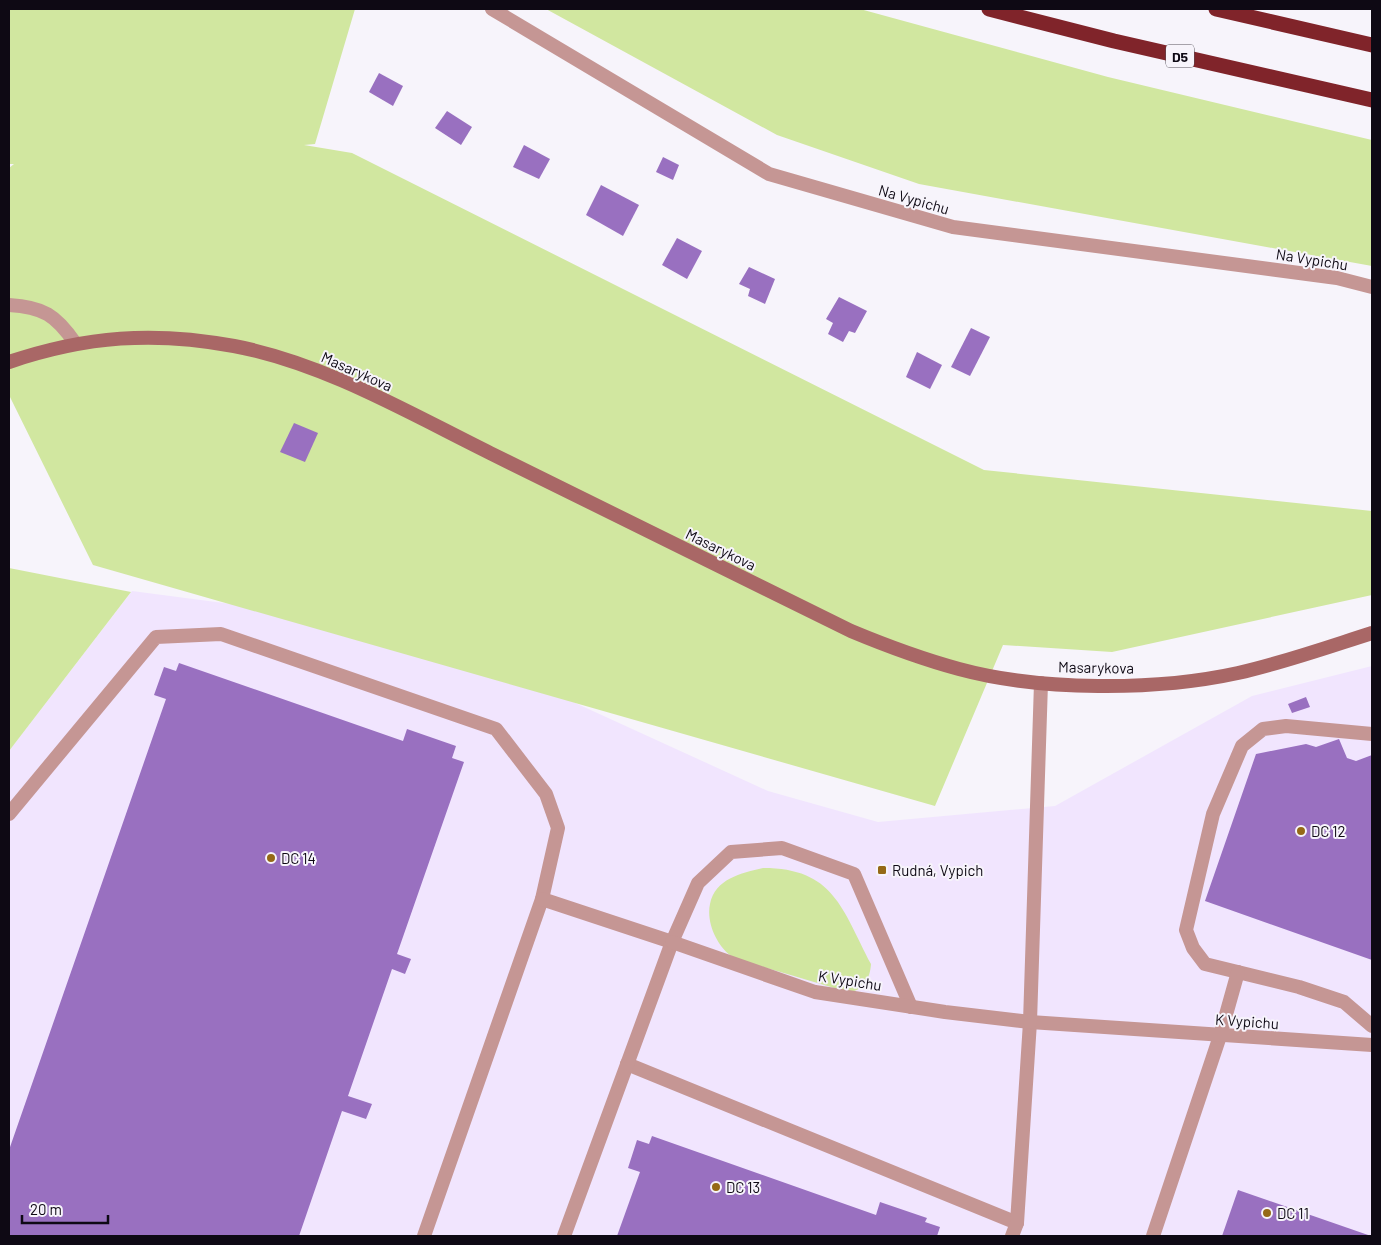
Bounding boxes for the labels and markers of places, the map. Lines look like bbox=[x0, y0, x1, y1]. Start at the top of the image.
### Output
place label: DC 12 bbox=[1311, 822, 1346, 840]
marker: DC 12 bbox=[1295, 825, 1307, 837]
place label: DC 14 bbox=[281, 849, 316, 867]
marker: DC 14 bbox=[265, 852, 277, 864]
place label: Rudná, Vypich bbox=[892, 861, 983, 879]
marker: Rudná, Vypich bbox=[876, 864, 888, 876]
place label: DC 13 bbox=[726, 1178, 760, 1196]
marker: DC 13 bbox=[710, 1181, 722, 1193]
place label: DC 11 bbox=[1277, 1204, 1309, 1222]
marker: DC 11 bbox=[1261, 1207, 1273, 1219]

